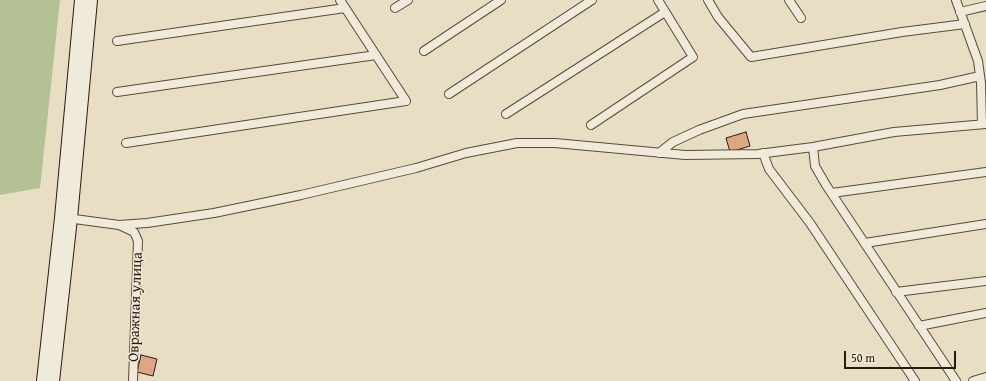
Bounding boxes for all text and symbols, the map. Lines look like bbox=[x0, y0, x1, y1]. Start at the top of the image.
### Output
street label: Овражная улица bbox=[125, 252, 147, 362]
scale bar bbox=[846, 343, 958, 369]
text: 50 m bbox=[851, 349, 875, 366]

